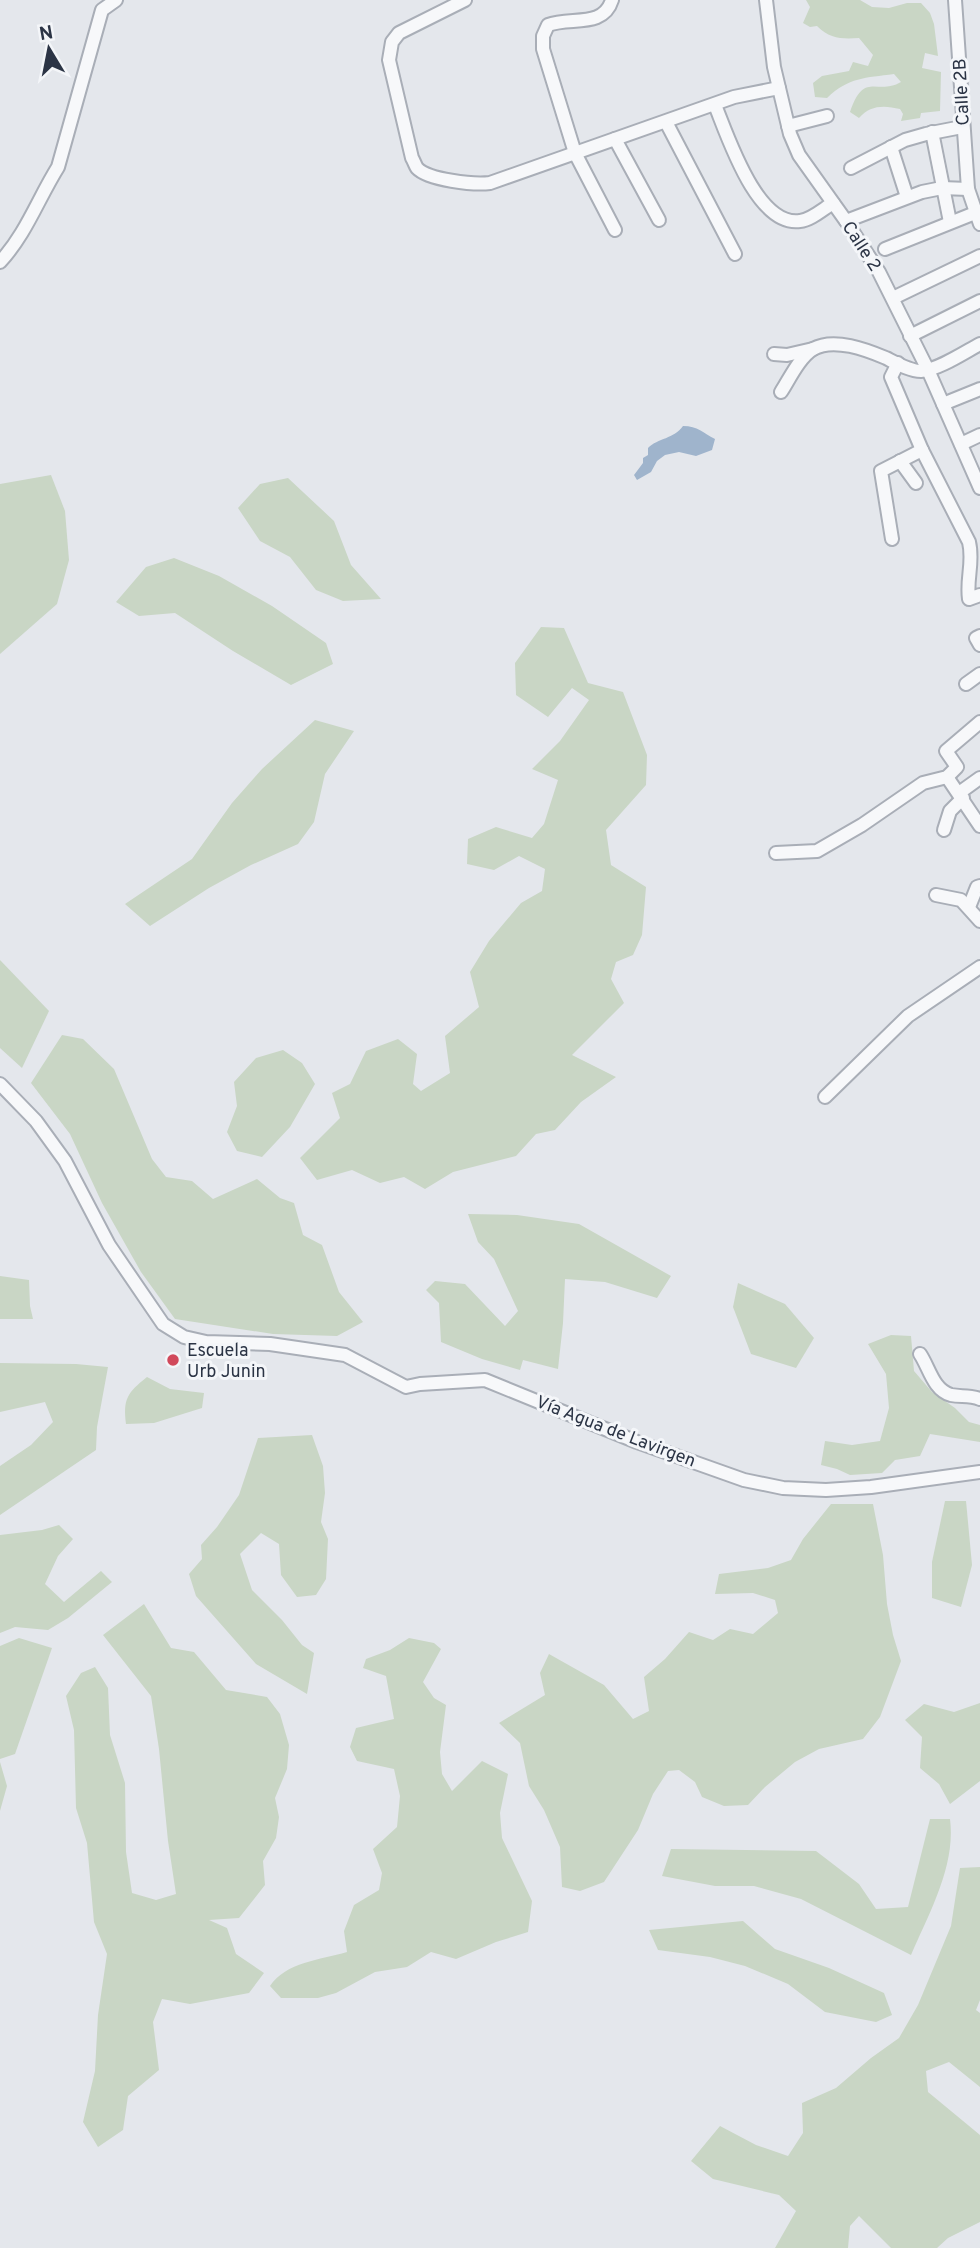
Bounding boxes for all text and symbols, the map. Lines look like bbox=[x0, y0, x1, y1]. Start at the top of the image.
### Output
north arrow bbox=[14, 14, 84, 84]
text: N bbox=[38, 21, 55, 47]
street label: Calle 2B bbox=[949, 58, 976, 126]
street label: Calle 2 bbox=[836, 217, 885, 276]
place label: Escuela Urb Junin bbox=[187, 1340, 266, 1384]
marker: Escuela Urb Junin bbox=[165, 1352, 181, 1368]
street label: Vía Agua de Lavirgen bbox=[532, 1391, 699, 1473]

